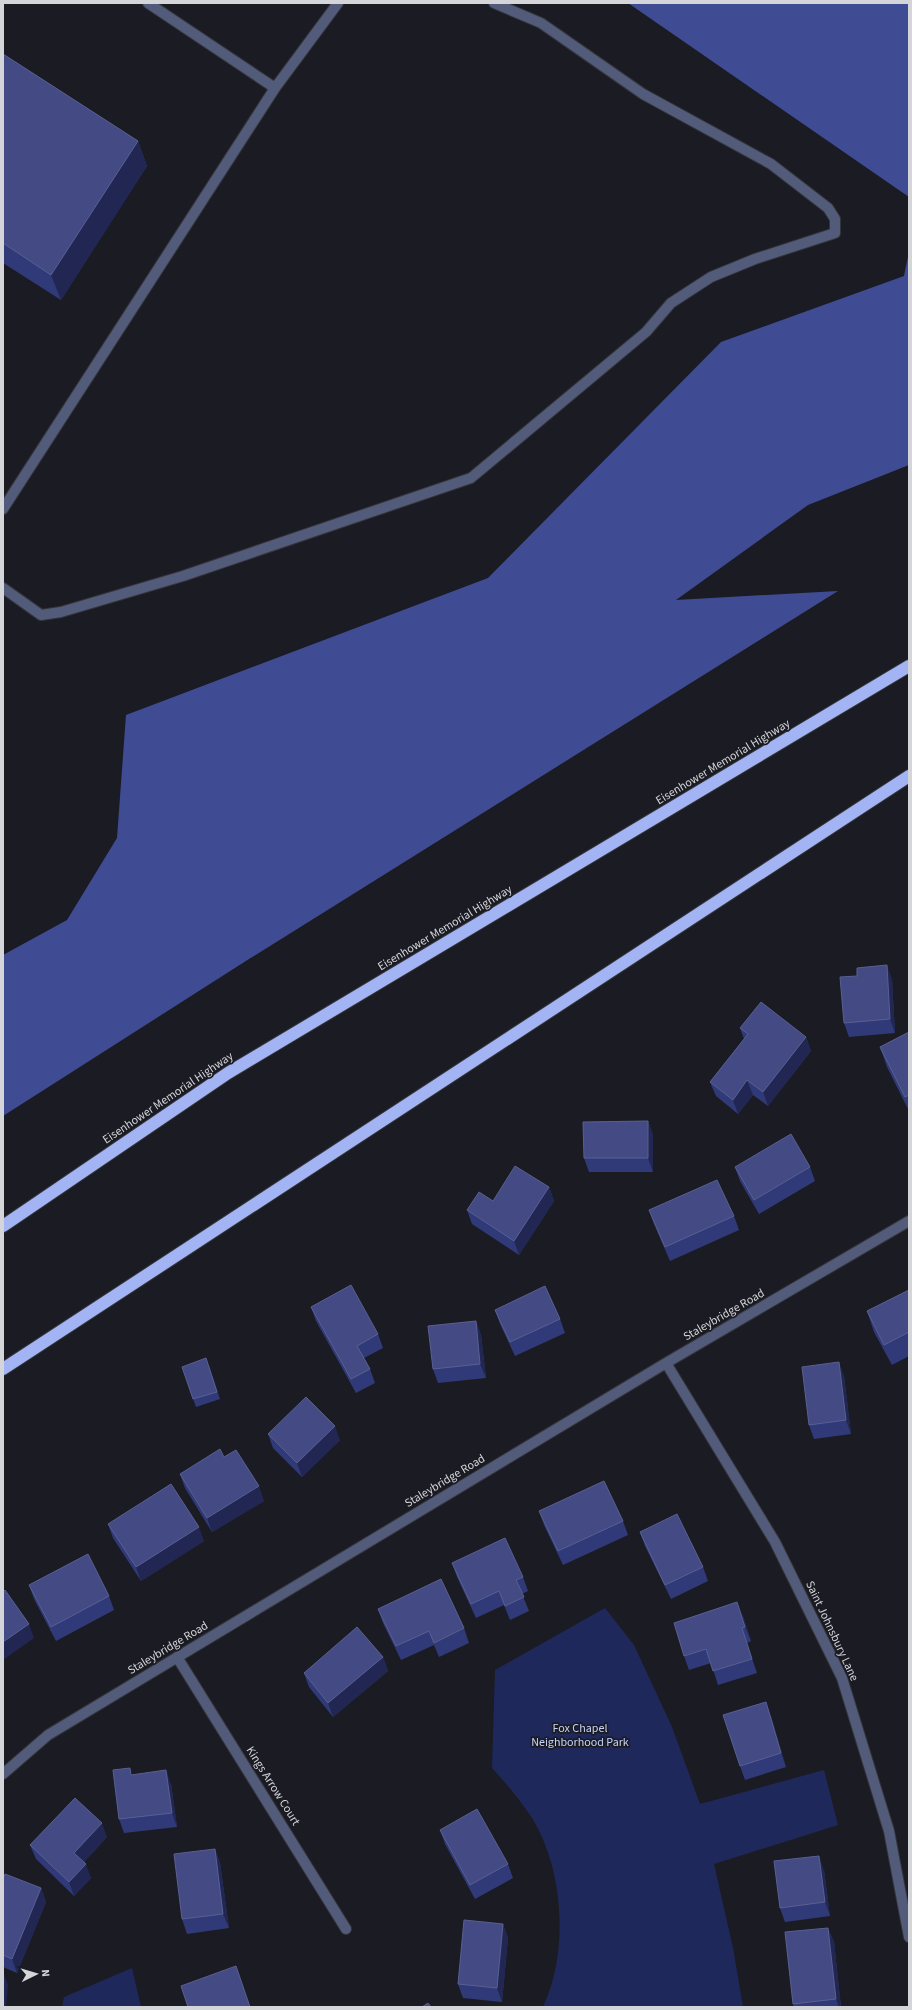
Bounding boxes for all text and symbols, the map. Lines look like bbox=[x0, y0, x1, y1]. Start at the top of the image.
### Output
street label: Eisenhower Memorial Highway bbox=[653, 715, 794, 809]
street label: Eisenhower Memorial Highway bbox=[375, 881, 516, 975]
street label: Eisenhower Memorial Highway bbox=[99, 1048, 237, 1148]
street label: Staleybridge Road bbox=[680, 1285, 768, 1345]
street label: Staleybridge Road bbox=[402, 1450, 488, 1512]
street label: Saint Johnsbury Lane bbox=[801, 1578, 863, 1684]
street label: Staleybridge Road bbox=[125, 1617, 211, 1679]
park label: Fox Chapel Neighborhood Park bbox=[531, 1720, 629, 1751]
street label: Kings Arrow Court bbox=[242, 1743, 304, 1829]
north arrow bbox=[16, 1954, 56, 1994]
text: N bbox=[38, 1969, 53, 1977]

